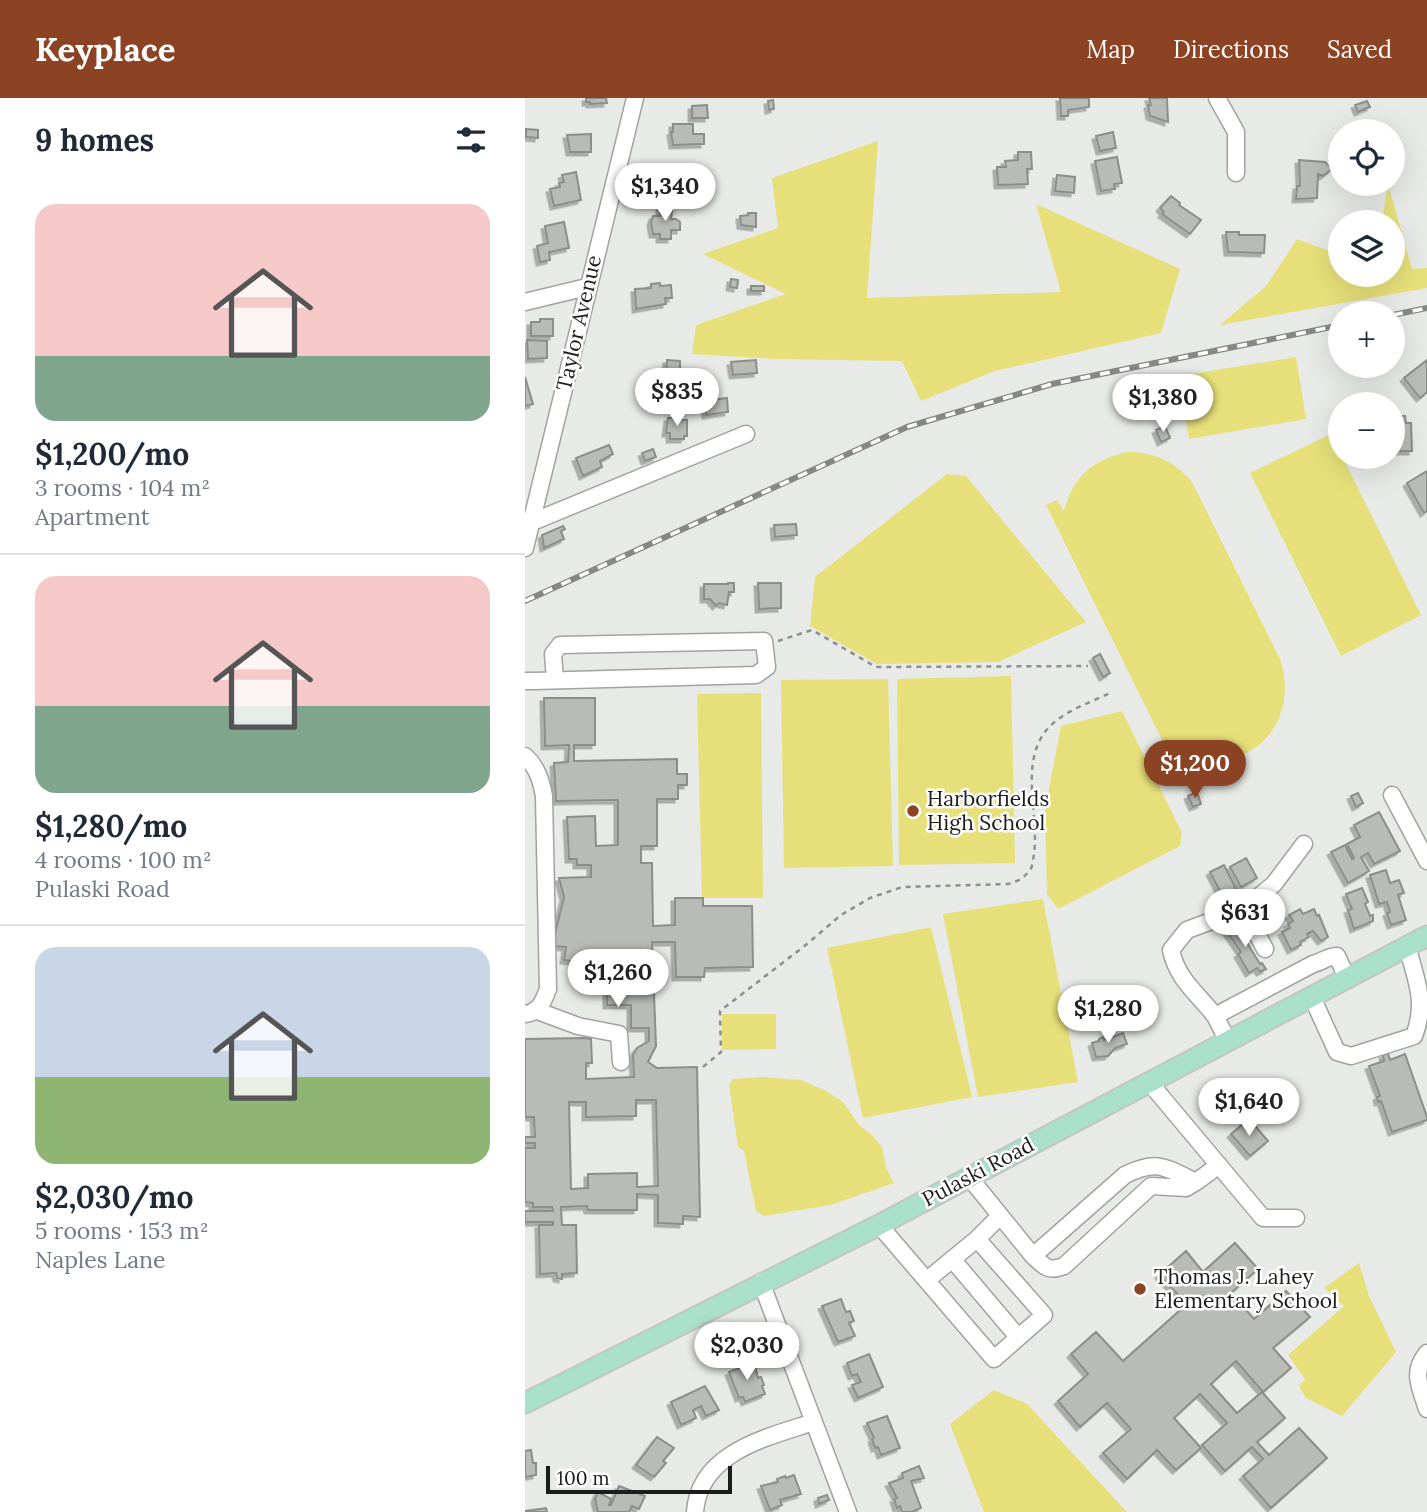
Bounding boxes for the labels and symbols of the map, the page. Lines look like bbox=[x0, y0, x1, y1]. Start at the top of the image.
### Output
pin: $1,340 bbox=[608, 164, 722, 223]
street label: Taylor Avenue bbox=[550, 252, 607, 393]
pin: $835 bbox=[636, 368, 718, 428]
pin: $1,380 bbox=[1106, 374, 1220, 434]
pin: $1,200 bbox=[1138, 740, 1252, 800]
place label: Harborfields High School bbox=[927, 785, 1049, 836]
marker: Harborfields High School bbox=[905, 803, 921, 819]
pin: $631 bbox=[1204, 890, 1286, 949]
pin: $1,260 bbox=[561, 950, 675, 1009]
pin: $1,280 bbox=[1051, 986, 1165, 1045]
pin: $1,640 bbox=[1192, 1079, 1306, 1138]
street label: Pulaski Road bbox=[917, 1131, 1038, 1212]
place label: Thomas J. Lahey Elementary School bbox=[1154, 1263, 1338, 1314]
marker: Thomas J. Lahey Elementary School bbox=[1132, 1281, 1148, 1297]
pin: $2,030 bbox=[690, 1322, 804, 1382]
scale bar bbox=[546, 1463, 731, 1495]

